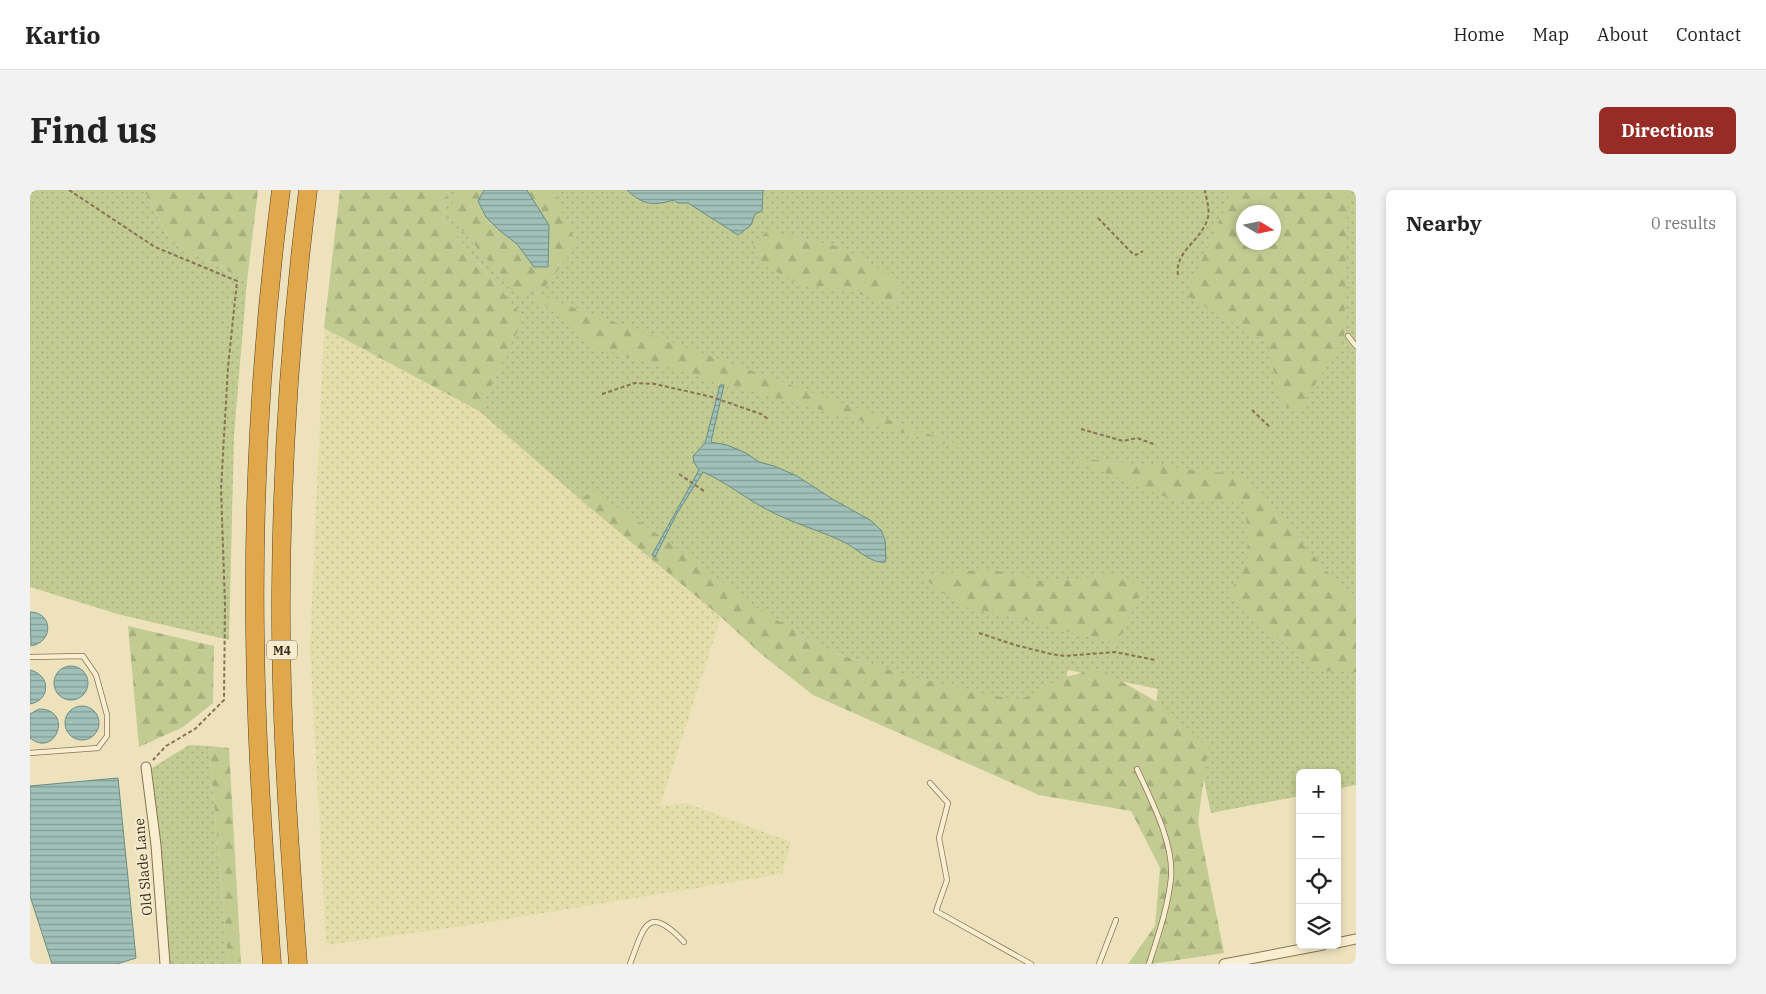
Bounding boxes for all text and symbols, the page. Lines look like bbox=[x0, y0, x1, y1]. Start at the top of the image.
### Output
text: Kartio bbox=[25, 19, 100, 51]
text: Home bbox=[1453, 23, 1505, 46]
text: Map bbox=[1533, 23, 1569, 46]
text: About bbox=[1597, 23, 1648, 46]
text: Contact bbox=[1676, 23, 1741, 46]
text: Find us bbox=[30, 107, 157, 153]
button: Directions bbox=[1599, 107, 1736, 154]
north arrow bbox=[1236, 205, 1281, 250]
text: Nearby bbox=[1406, 209, 1482, 237]
text: 0 results bbox=[1651, 213, 1716, 233]
road number: M4 bbox=[267, 640, 297, 660]
map controls bbox=[1296, 769, 1341, 949]
button: + bbox=[1296, 769, 1341, 814]
button: − bbox=[1296, 814, 1341, 859]
street label: Old Slade Lane bbox=[130, 818, 156, 916]
button: locate bbox=[1296, 859, 1341, 904]
button: layers bbox=[1296, 904, 1341, 949]

